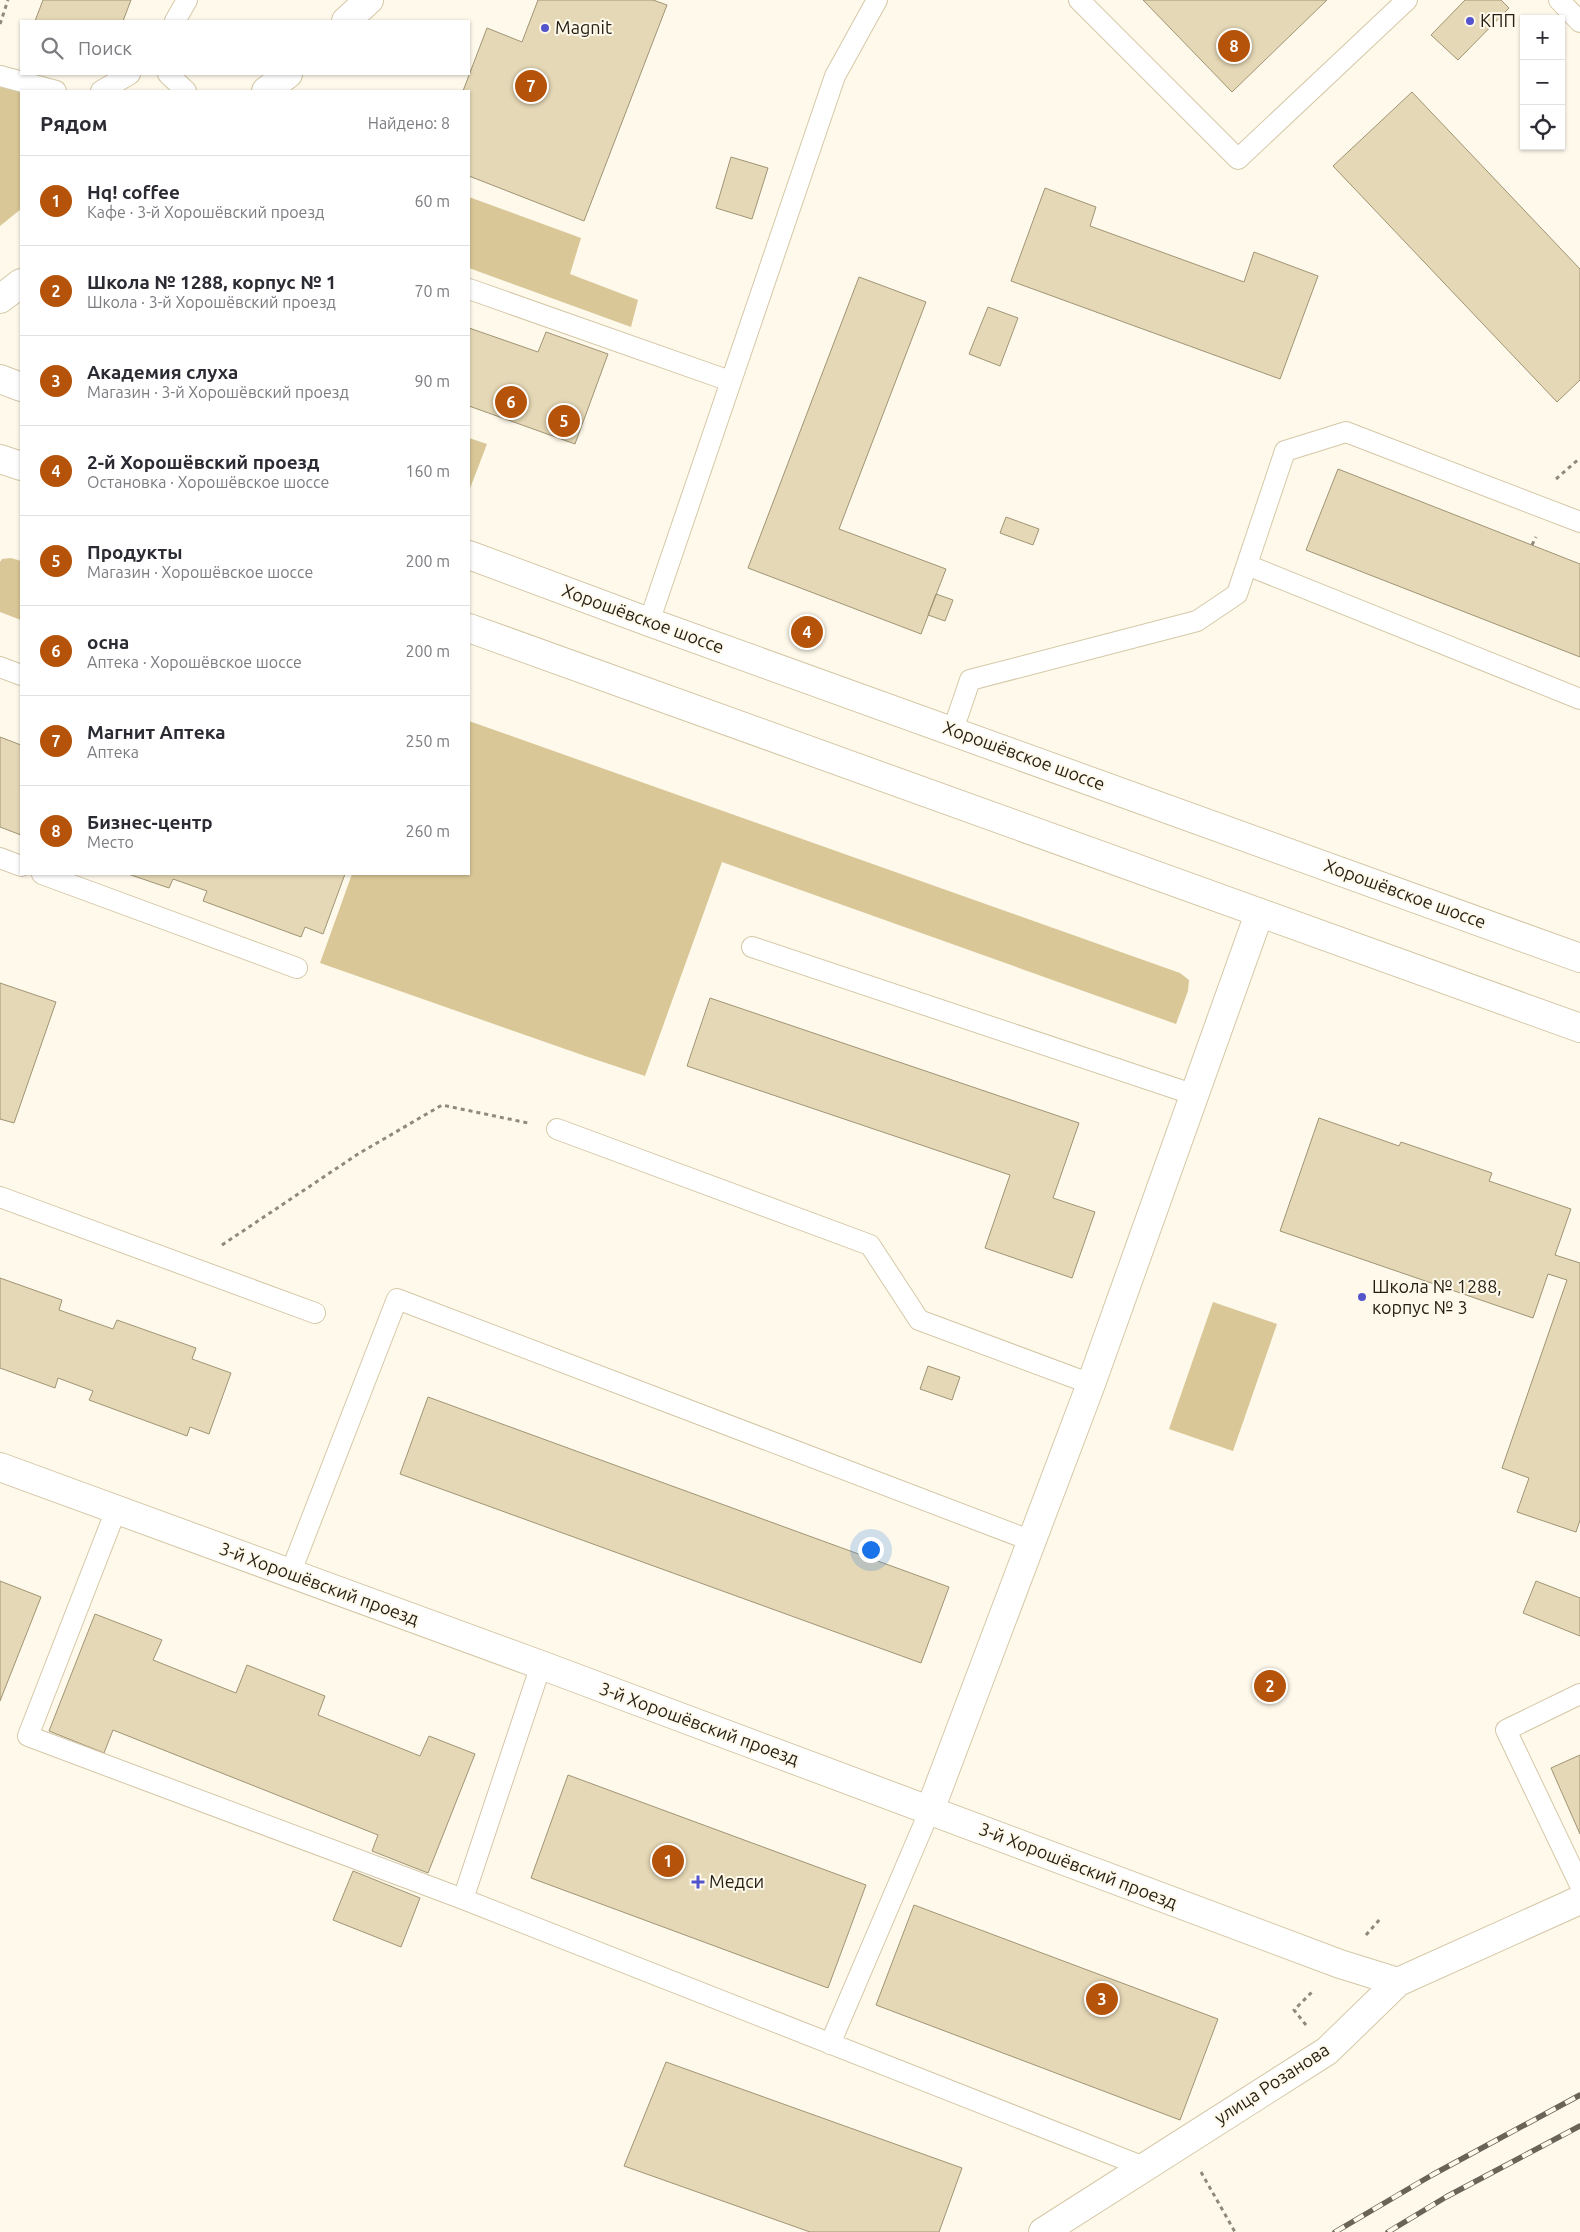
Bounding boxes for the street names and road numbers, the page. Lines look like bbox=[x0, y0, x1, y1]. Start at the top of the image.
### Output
street label: Хорошёвское шоссе bbox=[560, 579, 727, 657]
street label: Хорошёвское шоссе bbox=[941, 716, 1108, 794]
street label: Хорошёвское шоссе bbox=[1322, 854, 1489, 932]
street label: 3-й Хорошёвский проезд bbox=[217, 1538, 422, 1629]
street label: 3-й Хорошёвский проезд bbox=[597, 1678, 802, 1769]
street label: 3-й Хорошёвский проезд bbox=[976, 1818, 1181, 1912]
street label: улица Розанова bbox=[1210, 2039, 1332, 2128]

